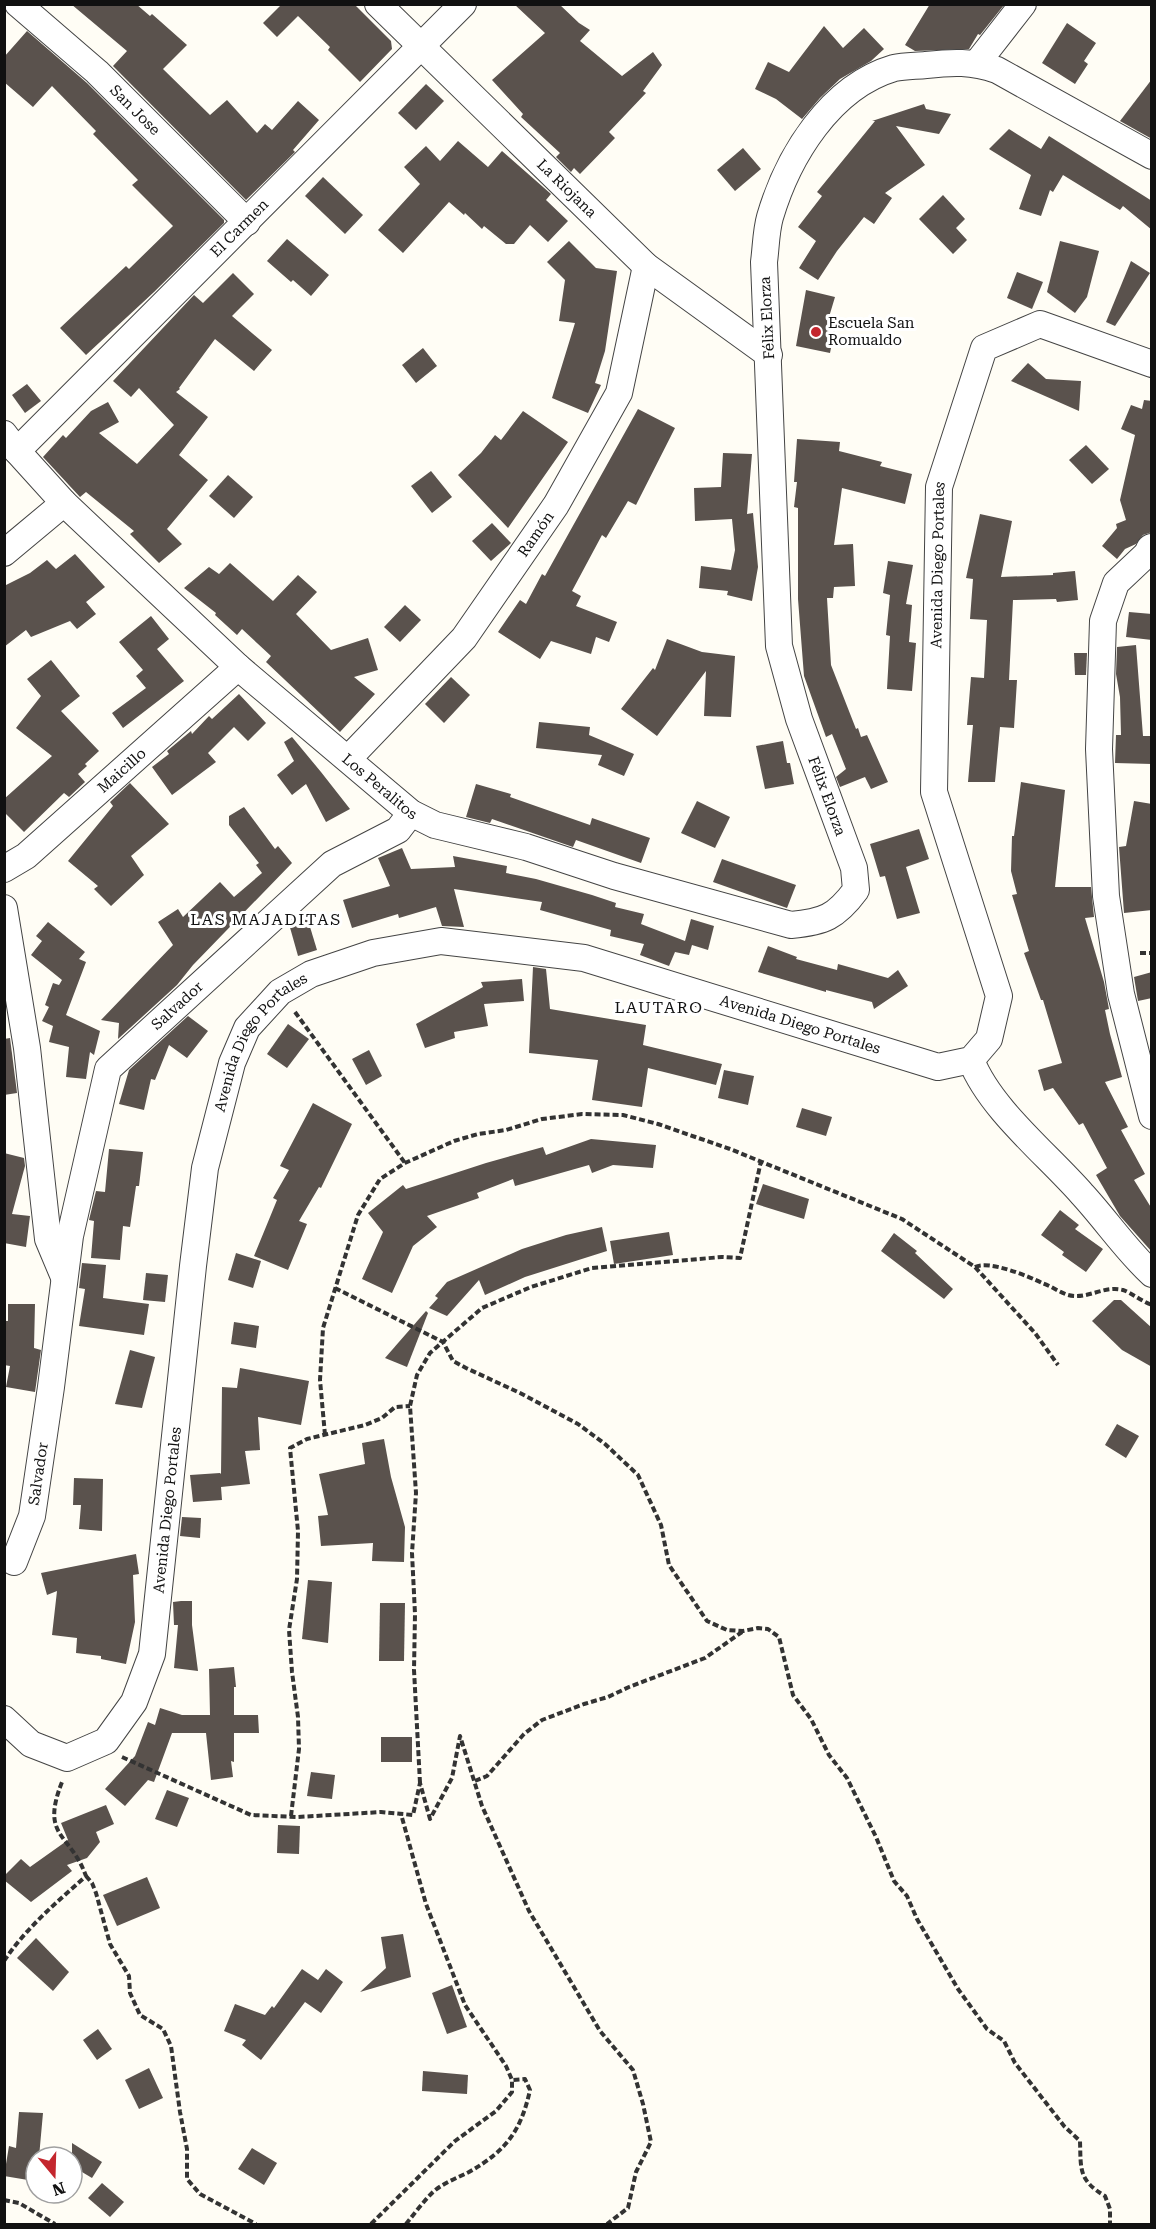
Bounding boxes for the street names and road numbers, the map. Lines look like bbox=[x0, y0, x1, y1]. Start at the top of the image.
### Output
street label: San Jose bbox=[106, 81, 164, 139]
street label: La Riojana bbox=[533, 155, 600, 222]
street label: El Carmen bbox=[207, 195, 272, 261]
street label: Félix Elorza bbox=[756, 276, 778, 360]
street label: Avenida Diego Portales bbox=[927, 479, 949, 649]
street label: Ramón bbox=[514, 508, 558, 560]
street label: Maicillo bbox=[94, 744, 150, 797]
street label: Los Peralitos bbox=[339, 750, 420, 823]
street label: Félix Elorza bbox=[804, 754, 850, 838]
street label: Avenida Diego Portales bbox=[211, 969, 311, 1114]
street label: Salvador bbox=[148, 978, 207, 1034]
street label: Avenida Diego Portales bbox=[718, 991, 883, 1058]
street label: Avenida Diego Portales bbox=[149, 1426, 185, 1594]
street label: Salvador bbox=[25, 1441, 52, 1507]

